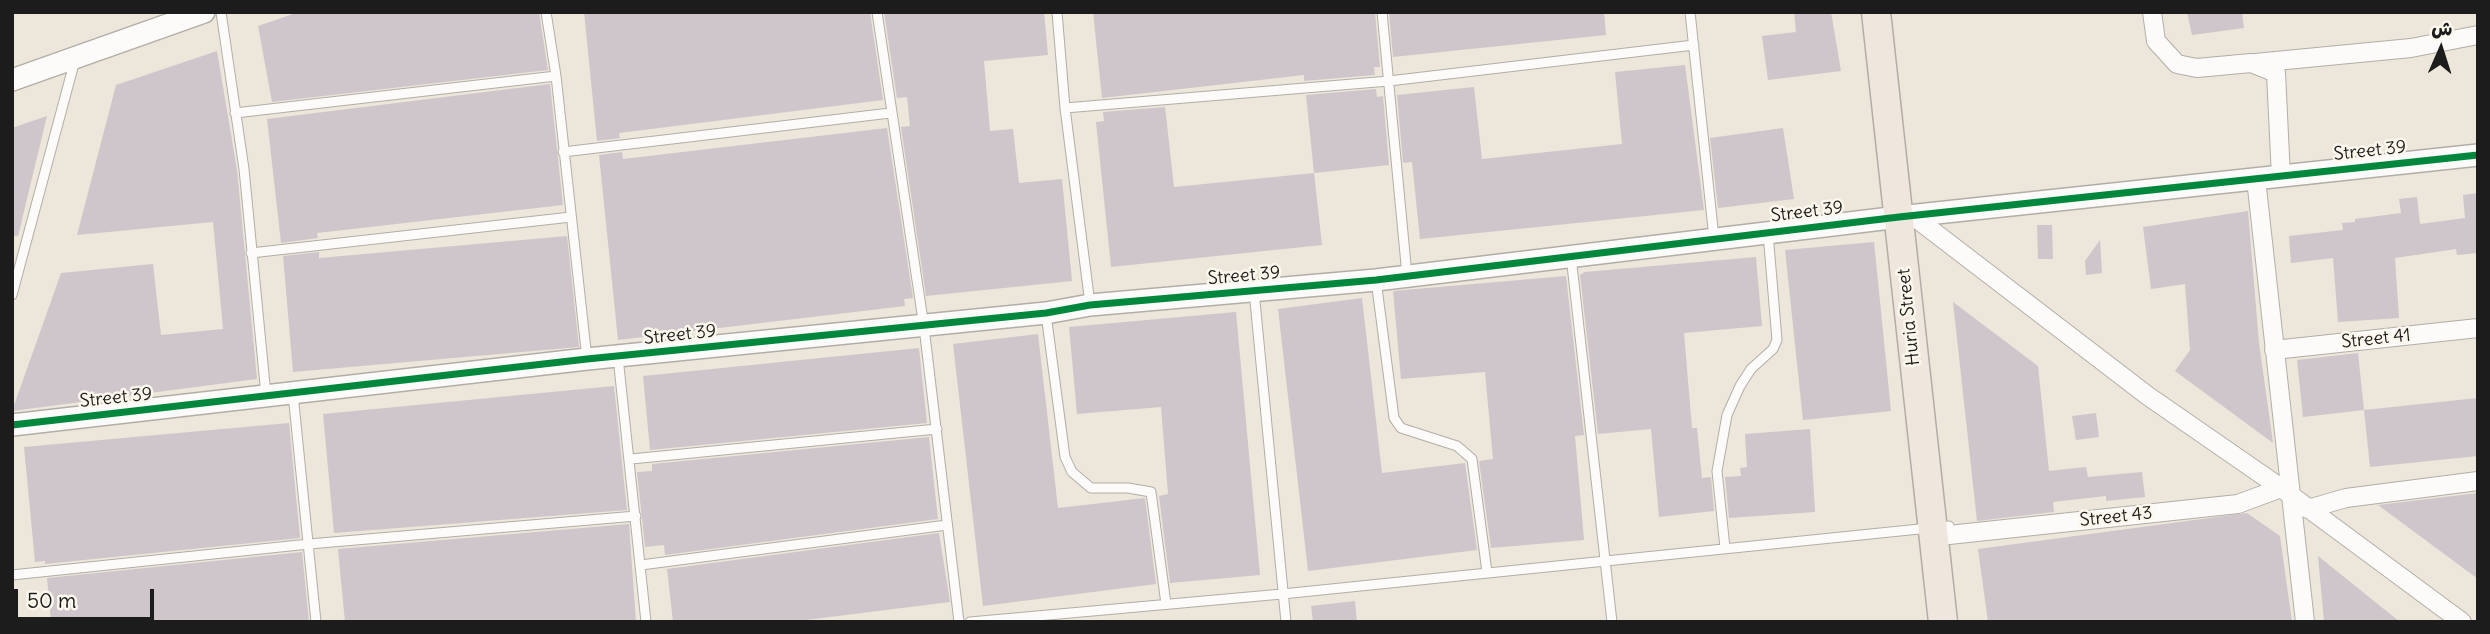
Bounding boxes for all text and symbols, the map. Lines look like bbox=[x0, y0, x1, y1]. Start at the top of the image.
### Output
north arrow bbox=[2406, 14, 2476, 84]
text: ش bbox=[2431, 15, 2453, 41]
street label: Street 39 bbox=[2333, 136, 2407, 166]
street label: Street 39 bbox=[1770, 197, 1844, 227]
street label: Street 39 bbox=[1207, 262, 1281, 290]
street label: Huria Street bbox=[1893, 267, 1925, 367]
street label: Street 39 bbox=[643, 320, 717, 350]
street label: Street 41 bbox=[2340, 325, 2412, 353]
street label: Street 39 bbox=[79, 383, 153, 413]
street label: Street 43 bbox=[2079, 502, 2153, 532]
scale bar bbox=[18, 574, 158, 618]
text: 50 m bbox=[27, 587, 76, 614]

